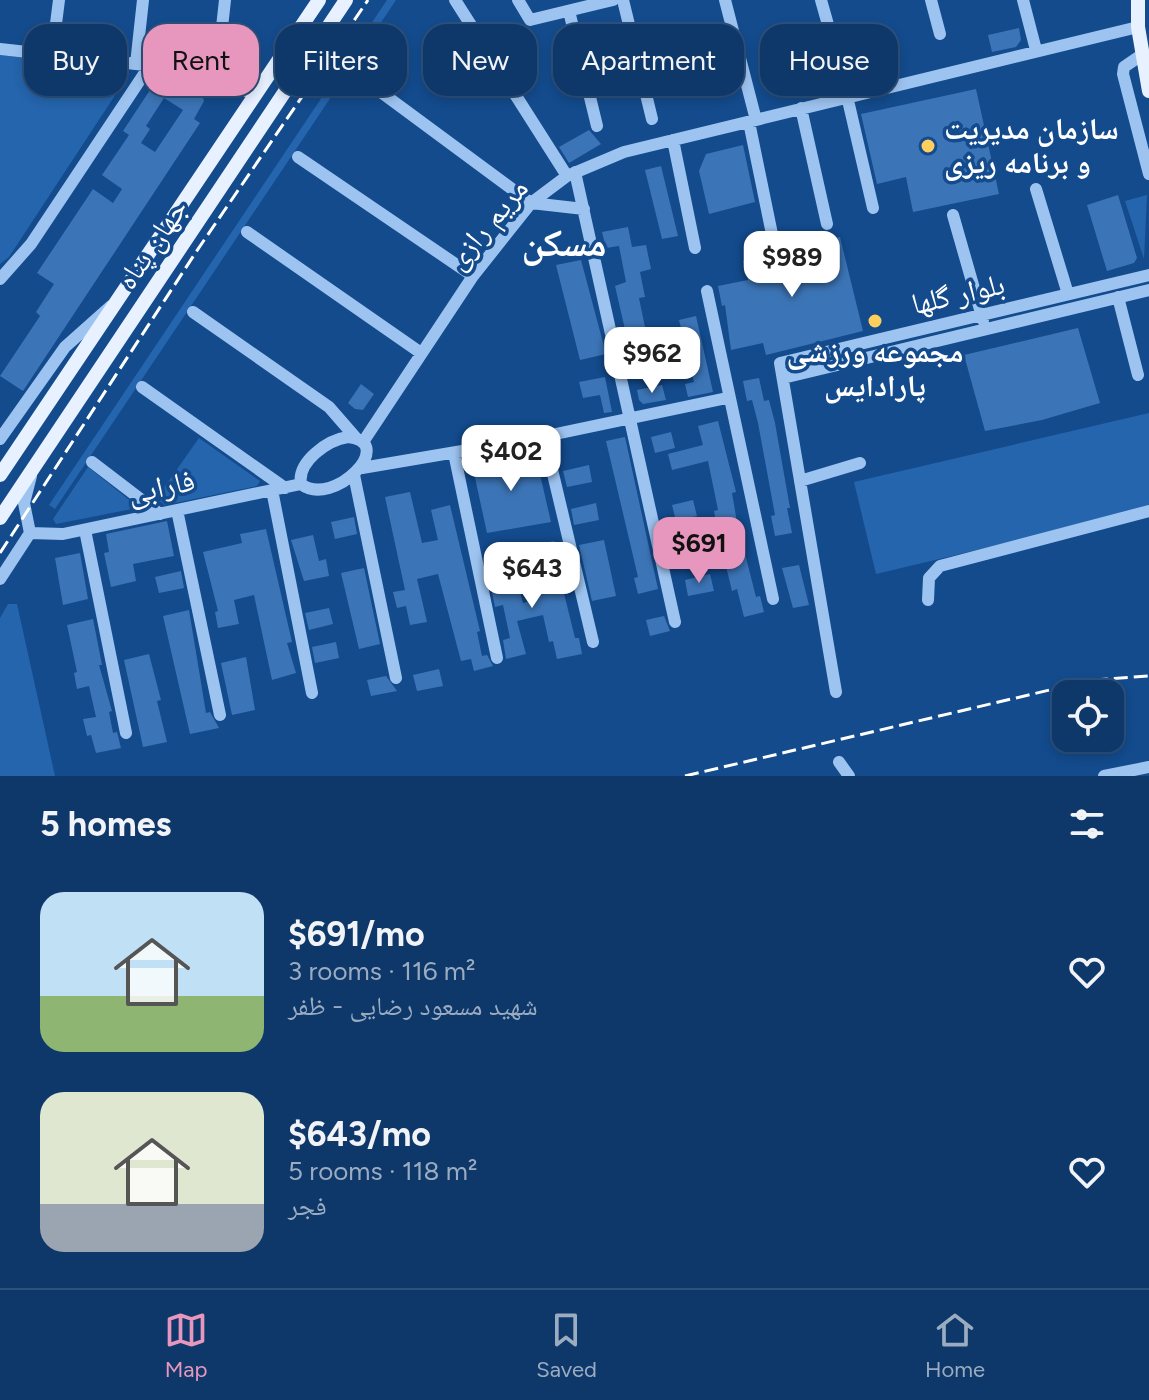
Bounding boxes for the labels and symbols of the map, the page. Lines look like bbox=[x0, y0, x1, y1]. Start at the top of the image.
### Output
place label: سازمان مدیریت و برنامه ریزی bbox=[944, 110, 1119, 181]
marker: سازمان مدیریت و برنامه ریزی bbox=[919, 137, 937, 155]
street label: مریم رازی bbox=[438, 170, 537, 278]
street label: جهان پناه bbox=[108, 191, 196, 296]
district label: مسکن bbox=[522, 220, 606, 266]
pin: $989 bbox=[745, 231, 839, 299]
street label: بلوار گلها bbox=[908, 265, 1008, 322]
marker: مجموعه ورزشی پارادایس bbox=[866, 312, 884, 330]
pin: $962 bbox=[605, 327, 699, 395]
place label: مجموعه ورزشی پارادایس bbox=[787, 333, 963, 404]
pin: $402 bbox=[464, 425, 558, 493]
street label: فارابی bbox=[124, 461, 198, 512]
pin: $691 bbox=[652, 517, 746, 585]
pin: $643 bbox=[485, 542, 579, 610]

